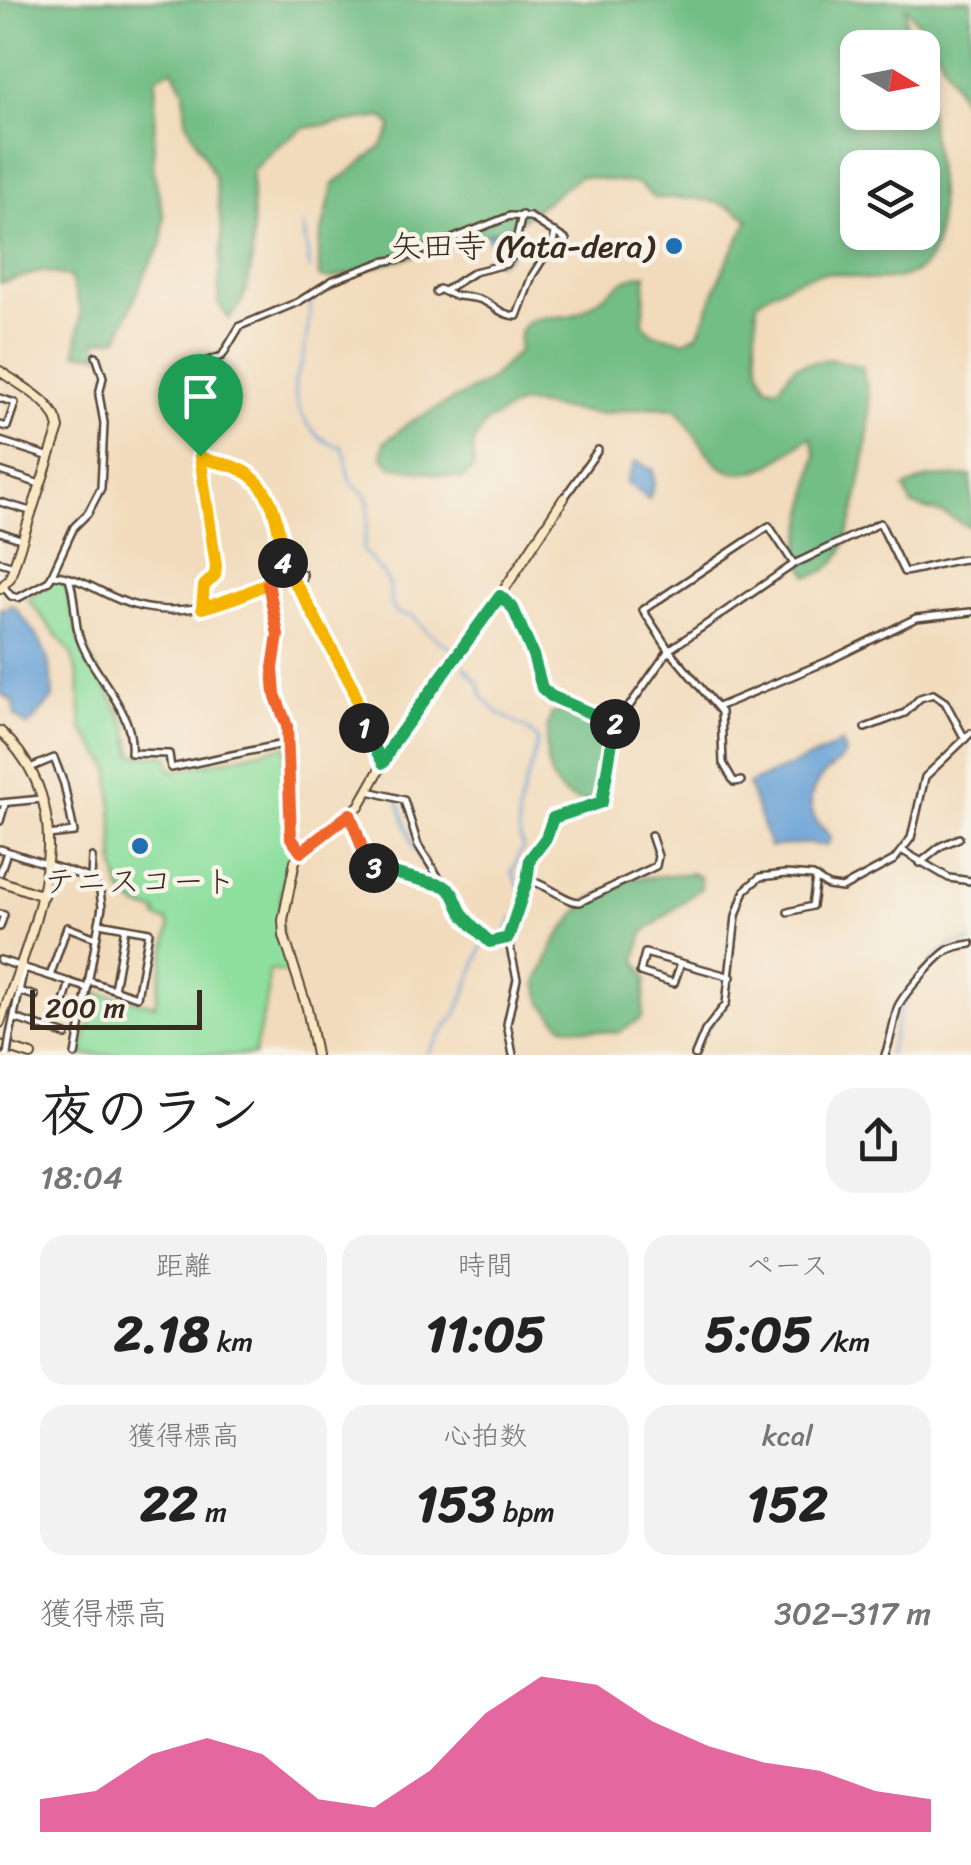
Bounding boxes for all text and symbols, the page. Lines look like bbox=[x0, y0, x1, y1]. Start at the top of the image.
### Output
north arrow bbox=[840, 30, 940, 130]
map controls bbox=[840, 30, 940, 250]
button: layers bbox=[840, 150, 940, 250]
place label: 矢田寺 (Yata-dera) bbox=[390, 218, 656, 275]
marker: 矢田寺 (Yata-dera) bbox=[663, 235, 685, 257]
pin bbox=[158, 354, 243, 457]
icon: arrive bbox=[173, 369, 228, 424]
pin: 4 bbox=[258, 538, 308, 588]
text: 4 bbox=[274, 538, 292, 587]
pin: 2 bbox=[590, 699, 640, 749]
text: 2 bbox=[607, 699, 623, 748]
pin: 1 bbox=[339, 703, 389, 753]
text: 1 bbox=[358, 703, 370, 752]
marker: テニスコート bbox=[129, 835, 151, 857]
pin: 3 bbox=[349, 843, 399, 893]
text: 3 bbox=[366, 843, 382, 892]
place label: テニスコート bbox=[44, 853, 236, 910]
text: 200 m bbox=[45, 983, 125, 1032]
scale bar bbox=[30, 985, 202, 1030]
text: 夜のラン bbox=[40, 1063, 260, 1160]
button: share bbox=[826, 1088, 931, 1193]
text: 18:04 bbox=[40, 1149, 123, 1206]
text: 距離 bbox=[155, 1241, 212, 1290]
text: 時間 bbox=[457, 1241, 514, 1290]
text: ペース bbox=[746, 1241, 829, 1290]
text: 2.18 bbox=[114, 1290, 209, 1379]
text: 11:05 bbox=[425, 1290, 546, 1379]
text: 5:05 bbox=[705, 1290, 813, 1379]
text: km bbox=[209, 1317, 253, 1366]
text: /km bbox=[813, 1317, 870, 1366]
text: 獲得標高 bbox=[127, 1411, 240, 1460]
text: 心拍数 bbox=[443, 1411, 528, 1460]
text: kcal bbox=[762, 1411, 813, 1460]
text: 22 bbox=[140, 1460, 198, 1549]
text: 153 bbox=[416, 1460, 496, 1549]
text: 152 bbox=[747, 1460, 828, 1549]
text: m bbox=[198, 1487, 227, 1536]
text: bpm bbox=[496, 1487, 555, 1536]
text: 獲得標高 bbox=[40, 1585, 168, 1642]
text: 302–317 m bbox=[774, 1585, 931, 1642]

